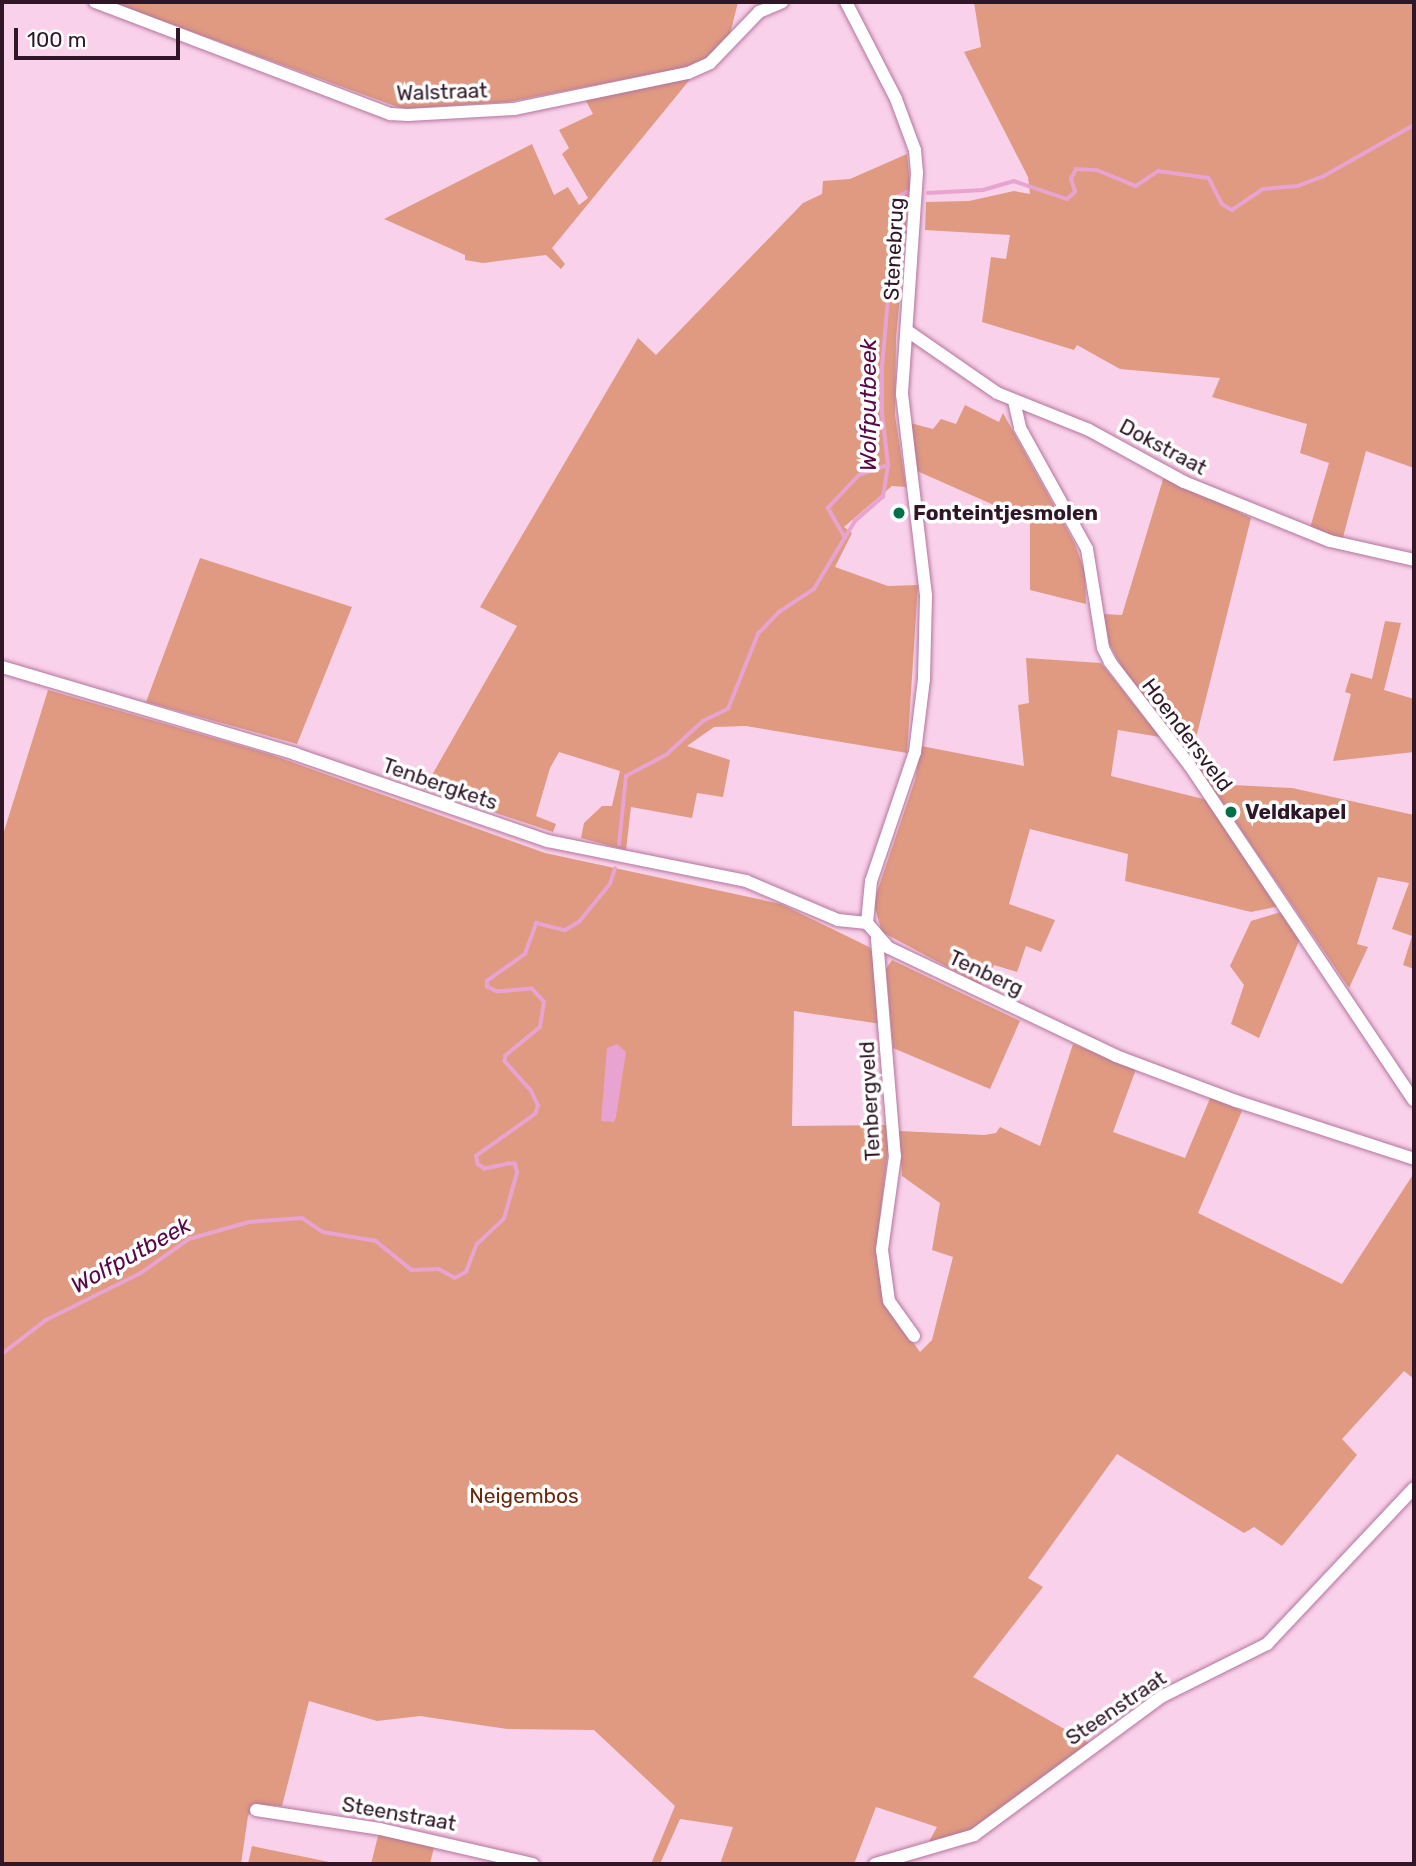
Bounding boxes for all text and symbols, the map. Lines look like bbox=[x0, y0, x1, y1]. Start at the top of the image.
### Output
scale bar bbox=[18, 14, 184, 58]
text: 100 m bbox=[27, 27, 86, 52]
street label: Walstraat bbox=[396, 78, 488, 106]
street label: Stenebrug bbox=[879, 197, 909, 301]
water label: Wolfputbeek bbox=[854, 339, 882, 471]
street label: Dokstraat bbox=[1115, 414, 1211, 480]
place label: Fonteintjesmolen bbox=[913, 500, 1098, 526]
marker: Fonteintjesmolen bbox=[891, 505, 907, 521]
street label: Hoendersveld bbox=[1136, 674, 1238, 796]
street label: Tenbergkets bbox=[379, 753, 501, 815]
place label: Veldkapel bbox=[1245, 799, 1346, 825]
marker: Veldkapel bbox=[1223, 804, 1239, 820]
street label: Tenberg bbox=[945, 945, 1027, 1001]
street label: Tenbergveld bbox=[854, 1041, 886, 1161]
water label: Wolfputbeek bbox=[66, 1211, 196, 1299]
park label: Neigembos bbox=[469, 1483, 579, 1509]
street label: Steenstraat bbox=[1061, 1665, 1171, 1751]
street label: Steenstraat bbox=[340, 1792, 458, 1836]

